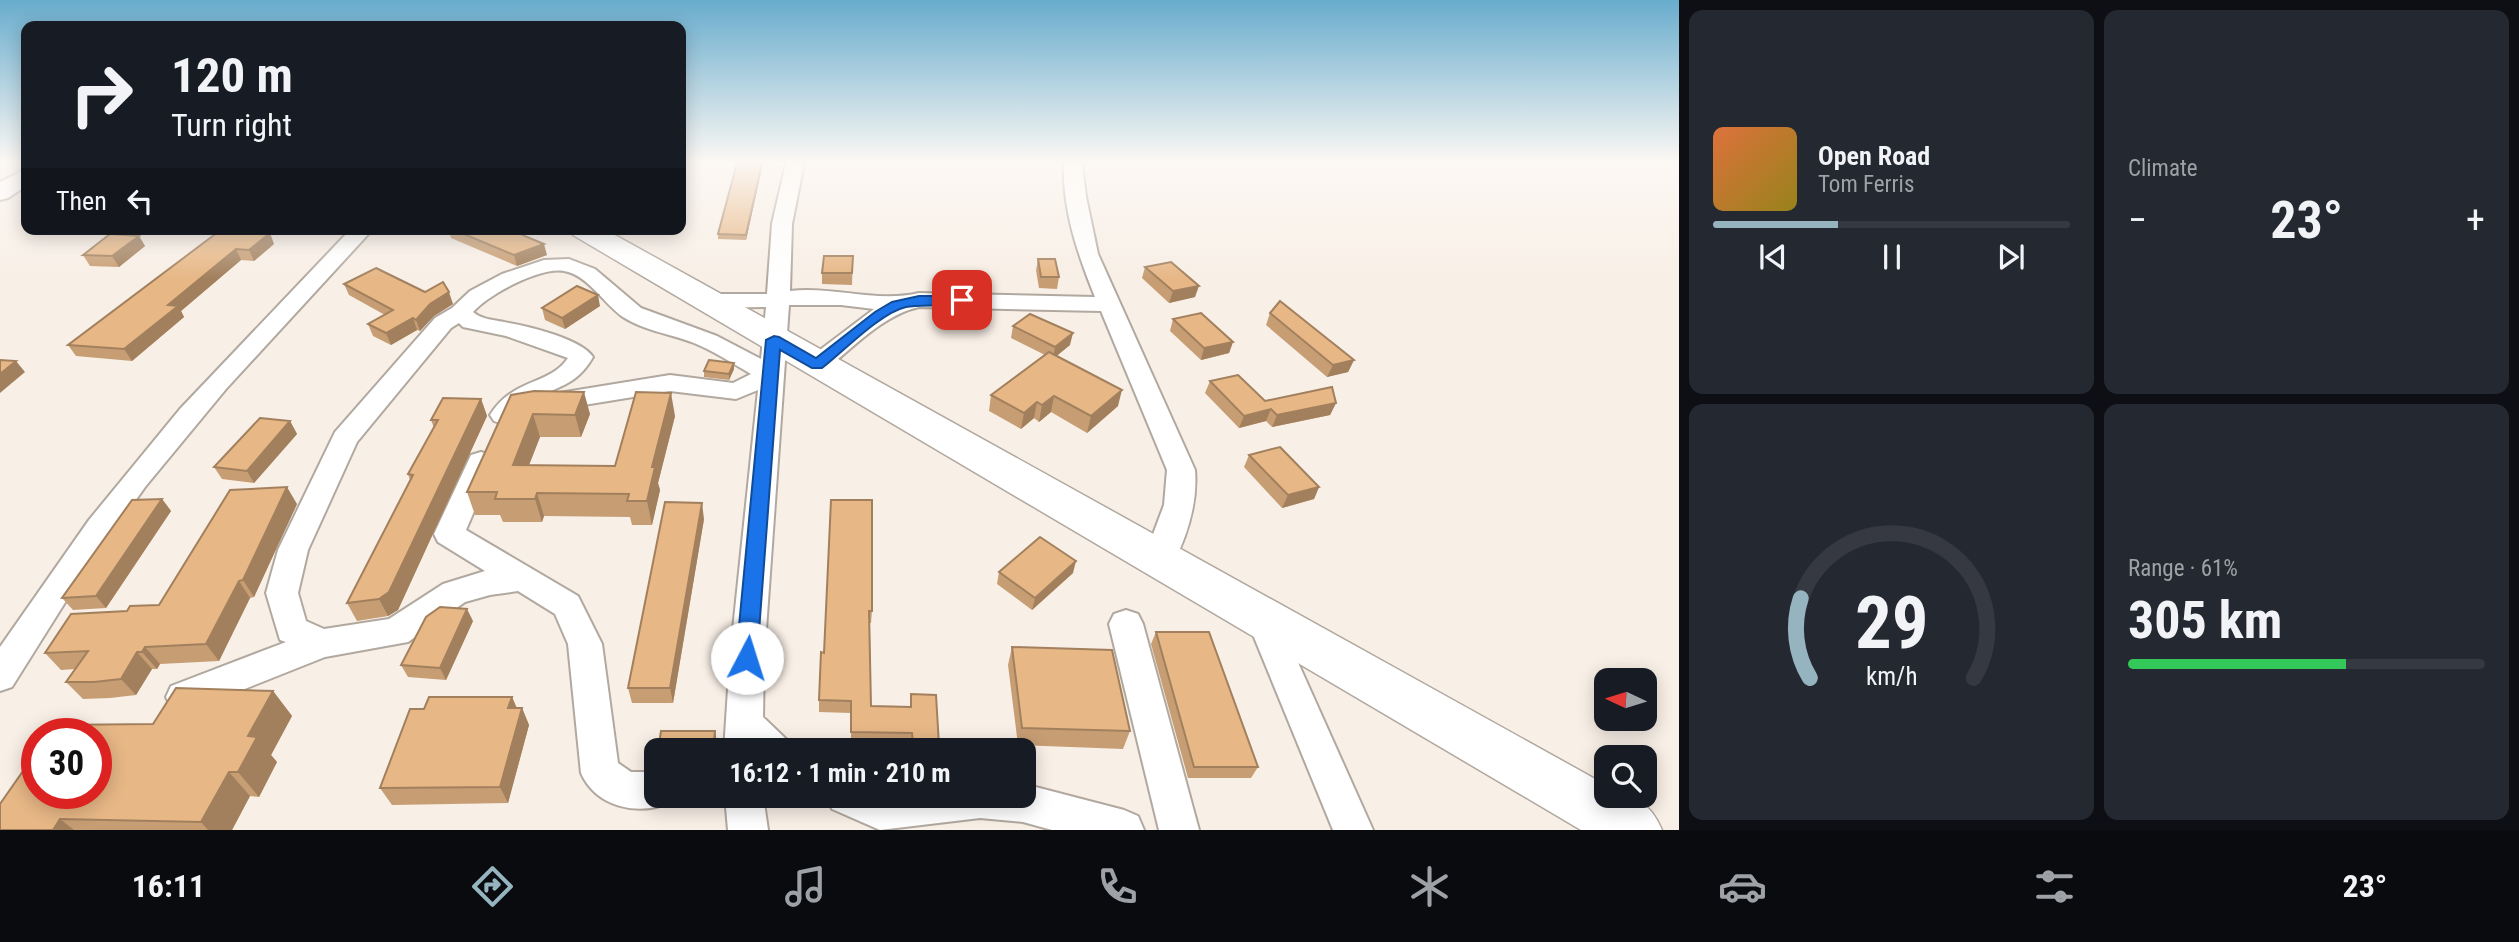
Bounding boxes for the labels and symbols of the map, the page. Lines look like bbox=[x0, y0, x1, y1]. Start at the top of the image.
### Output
pin bbox=[932, 270, 992, 330]
position arrow bbox=[710, 621, 784, 695]
north arrow bbox=[1594, 668, 1657, 732]
speed limit sign: 30 bbox=[21, 718, 112, 809]

